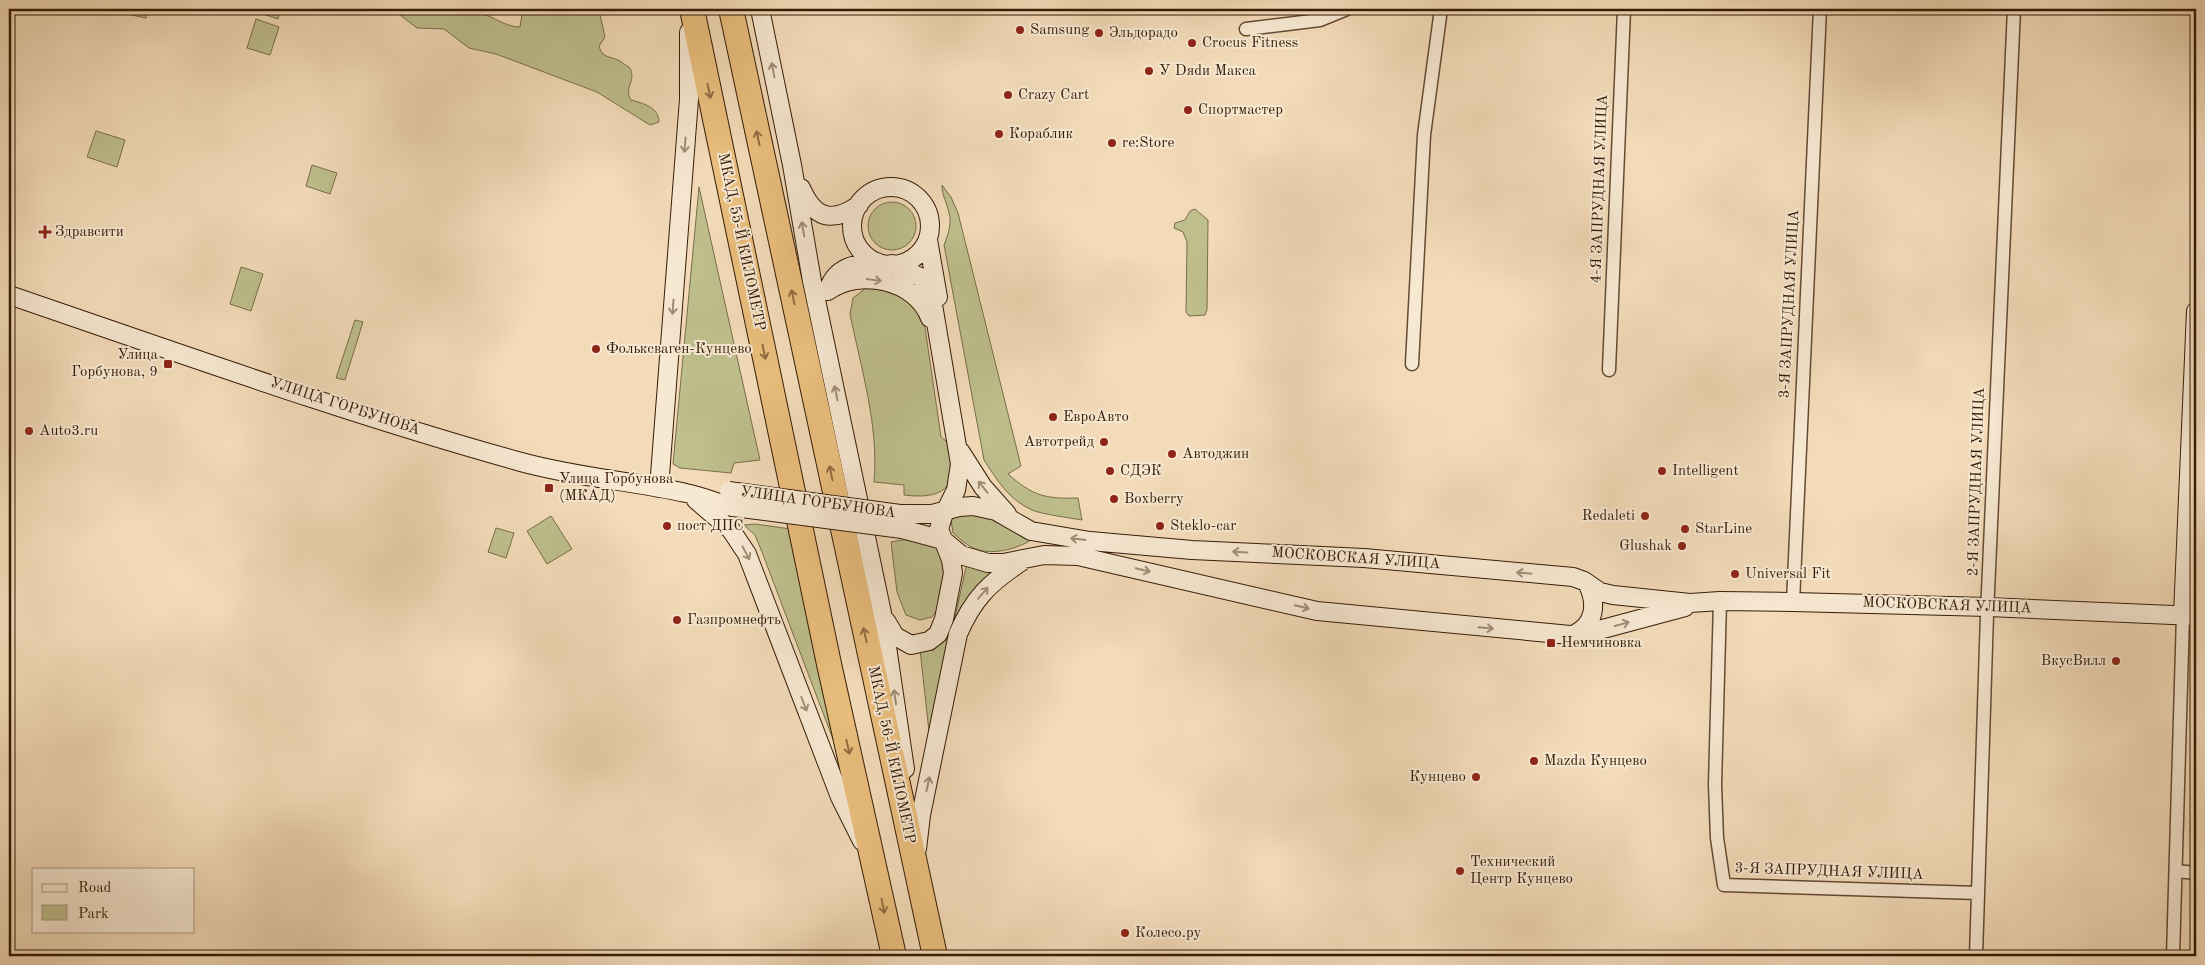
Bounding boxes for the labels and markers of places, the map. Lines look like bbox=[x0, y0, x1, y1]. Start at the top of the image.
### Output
place label: Samsung bbox=[1030, 23, 1089, 38]
marker: Samsung bbox=[1014, 24, 1026, 36]
place label: Эльдорадо bbox=[1109, 26, 1178, 41]
marker: Эльдорадо bbox=[1093, 27, 1105, 39]
place label: Crocus Fitness bbox=[1202, 36, 1298, 51]
marker: Crocus Fitness bbox=[1186, 37, 1198, 49]
place label: У Dяdи Макса bbox=[1159, 64, 1256, 79]
marker: У Dяdи Макса bbox=[1143, 65, 1155, 77]
place label: Crazy Cart bbox=[1018, 88, 1089, 103]
marker: Crazy Cart bbox=[1002, 89, 1014, 101]
place label: Спортмастер bbox=[1198, 103, 1283, 118]
marker: Спортмастер bbox=[1182, 104, 1194, 116]
place label: Кораблик bbox=[1009, 127, 1074, 142]
marker: Кораблик bbox=[993, 128, 1005, 140]
place label: re:Store bbox=[1122, 136, 1174, 151]
marker: re:Store bbox=[1106, 137, 1118, 149]
place label: Здравсити bbox=[55, 225, 124, 240]
marker: Здравсити bbox=[39, 226, 51, 238]
place label: Фольксваген-Кунцево bbox=[606, 342, 752, 357]
marker: Фольксваген-Кунцево bbox=[590, 343, 602, 355]
place label: Улица Горбунова, 9 bbox=[71, 348, 159, 380]
marker: Улица Горбунова, 9 bbox=[162, 358, 174, 370]
place label: ЕвроАвто bbox=[1063, 410, 1129, 425]
marker: ЕвроАвто bbox=[1047, 411, 1059, 423]
place label: Auto3.ru bbox=[39, 424, 98, 439]
marker: Auto3.ru bbox=[23, 425, 35, 437]
place label: Автотрейд bbox=[1024, 435, 1095, 450]
marker: Автотрейд bbox=[1098, 436, 1110, 448]
place label: Автоджин bbox=[1182, 447, 1249, 462]
marker: Автоджин bbox=[1166, 448, 1178, 460]
place label: СДЭК bbox=[1120, 464, 1162, 479]
place label: Intelligent bbox=[1672, 464, 1739, 479]
marker: СДЭК bbox=[1104, 465, 1116, 477]
marker: Intelligent bbox=[1656, 465, 1668, 477]
place label: Улица Горбунова (МКАД) bbox=[559, 472, 674, 504]
marker: Улица Горбунова (МКАД) bbox=[543, 482, 555, 494]
place label: Boxberry bbox=[1124, 492, 1184, 507]
marker: Boxberry bbox=[1108, 493, 1120, 505]
place label: Redaleti bbox=[1582, 509, 1635, 524]
marker: Redaleti bbox=[1639, 510, 1651, 522]
place label: пост ДПС bbox=[677, 519, 743, 534]
place label: Steklo-car bbox=[1170, 519, 1236, 534]
marker: пост ДПС bbox=[661, 520, 673, 532]
marker: Steklo-car bbox=[1154, 520, 1166, 532]
place label: StarLine bbox=[1695, 522, 1752, 537]
marker: StarLine bbox=[1679, 523, 1691, 535]
place label: Glushak bbox=[1619, 539, 1672, 554]
marker: Glushak bbox=[1676, 540, 1688, 552]
place label: Universal Fit bbox=[1745, 567, 1831, 582]
marker: Universal Fit bbox=[1729, 568, 1741, 580]
place label: Газпромнефть bbox=[687, 613, 781, 628]
marker: Газпромнефть bbox=[671, 614, 683, 626]
place label: Немчиновка bbox=[1561, 636, 1642, 651]
marker: Немчиновка bbox=[1545, 637, 1557, 649]
place label: ВкусВилл bbox=[2041, 654, 2106, 669]
marker: ВкусВилл bbox=[2110, 655, 2122, 667]
place label: Mazda Кунцево bbox=[1544, 754, 1647, 769]
marker: Mazda Кунцево bbox=[1528, 755, 1540, 767]
place label: Кунцево bbox=[1409, 770, 1466, 785]
marker: Кунцево bbox=[1470, 771, 1482, 783]
place label: Технический Центр Кунцево bbox=[1470, 855, 1573, 887]
marker: Технический Центр Кунцево bbox=[1454, 865, 1466, 877]
place label: Колесо.ру bbox=[1135, 926, 1201, 941]
marker: Колесо.ру bbox=[1119, 927, 1131, 939]

